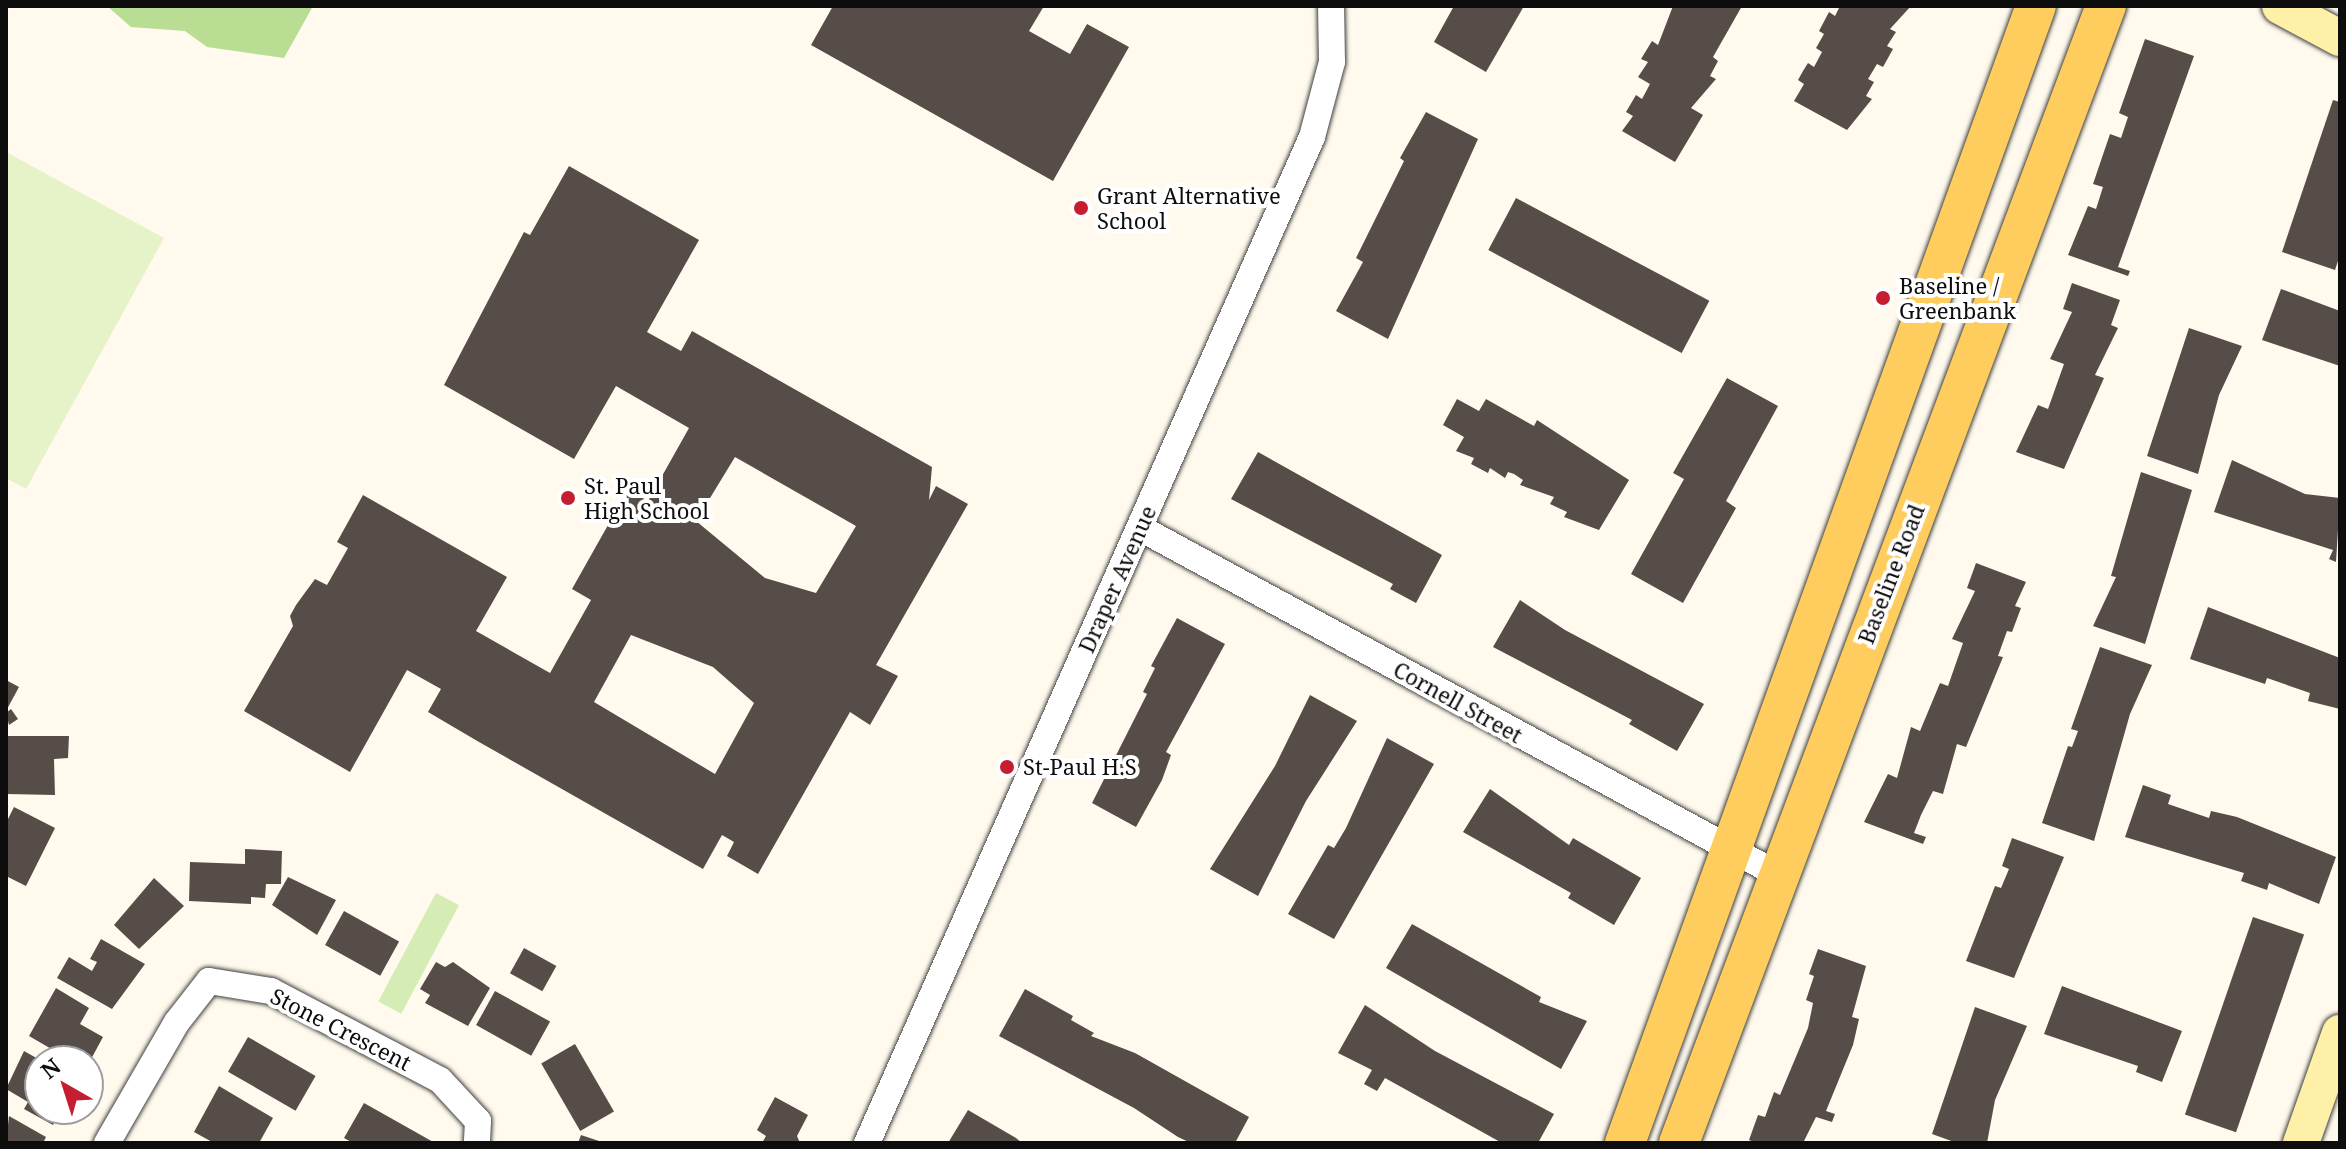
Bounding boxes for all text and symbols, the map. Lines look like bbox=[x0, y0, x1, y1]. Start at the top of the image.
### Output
place label: Grant Alternative School bbox=[1097, 182, 1281, 234]
marker: Grant Alternative School bbox=[1072, 199, 1090, 217]
place label: Baseline / Greenbank bbox=[1899, 272, 2016, 324]
marker: Baseline / Greenbank bbox=[1874, 289, 1892, 307]
place label: St. Paul High School bbox=[584, 472, 709, 524]
marker: St. Paul High School bbox=[559, 489, 577, 507]
street label: Draper Avenue bbox=[1073, 501, 1161, 657]
street label: Baseline Road bbox=[1852, 501, 1930, 647]
street label: Cornell Street bbox=[1389, 656, 1527, 748]
place label: St-Paul H.S bbox=[1023, 754, 1137, 780]
marker: St-Paul H.S bbox=[998, 758, 1016, 776]
street label: Stone Crescent bbox=[266, 982, 416, 1076]
north arrow bbox=[24, 1045, 104, 1125]
text: N bbox=[34, 1051, 66, 1085]

